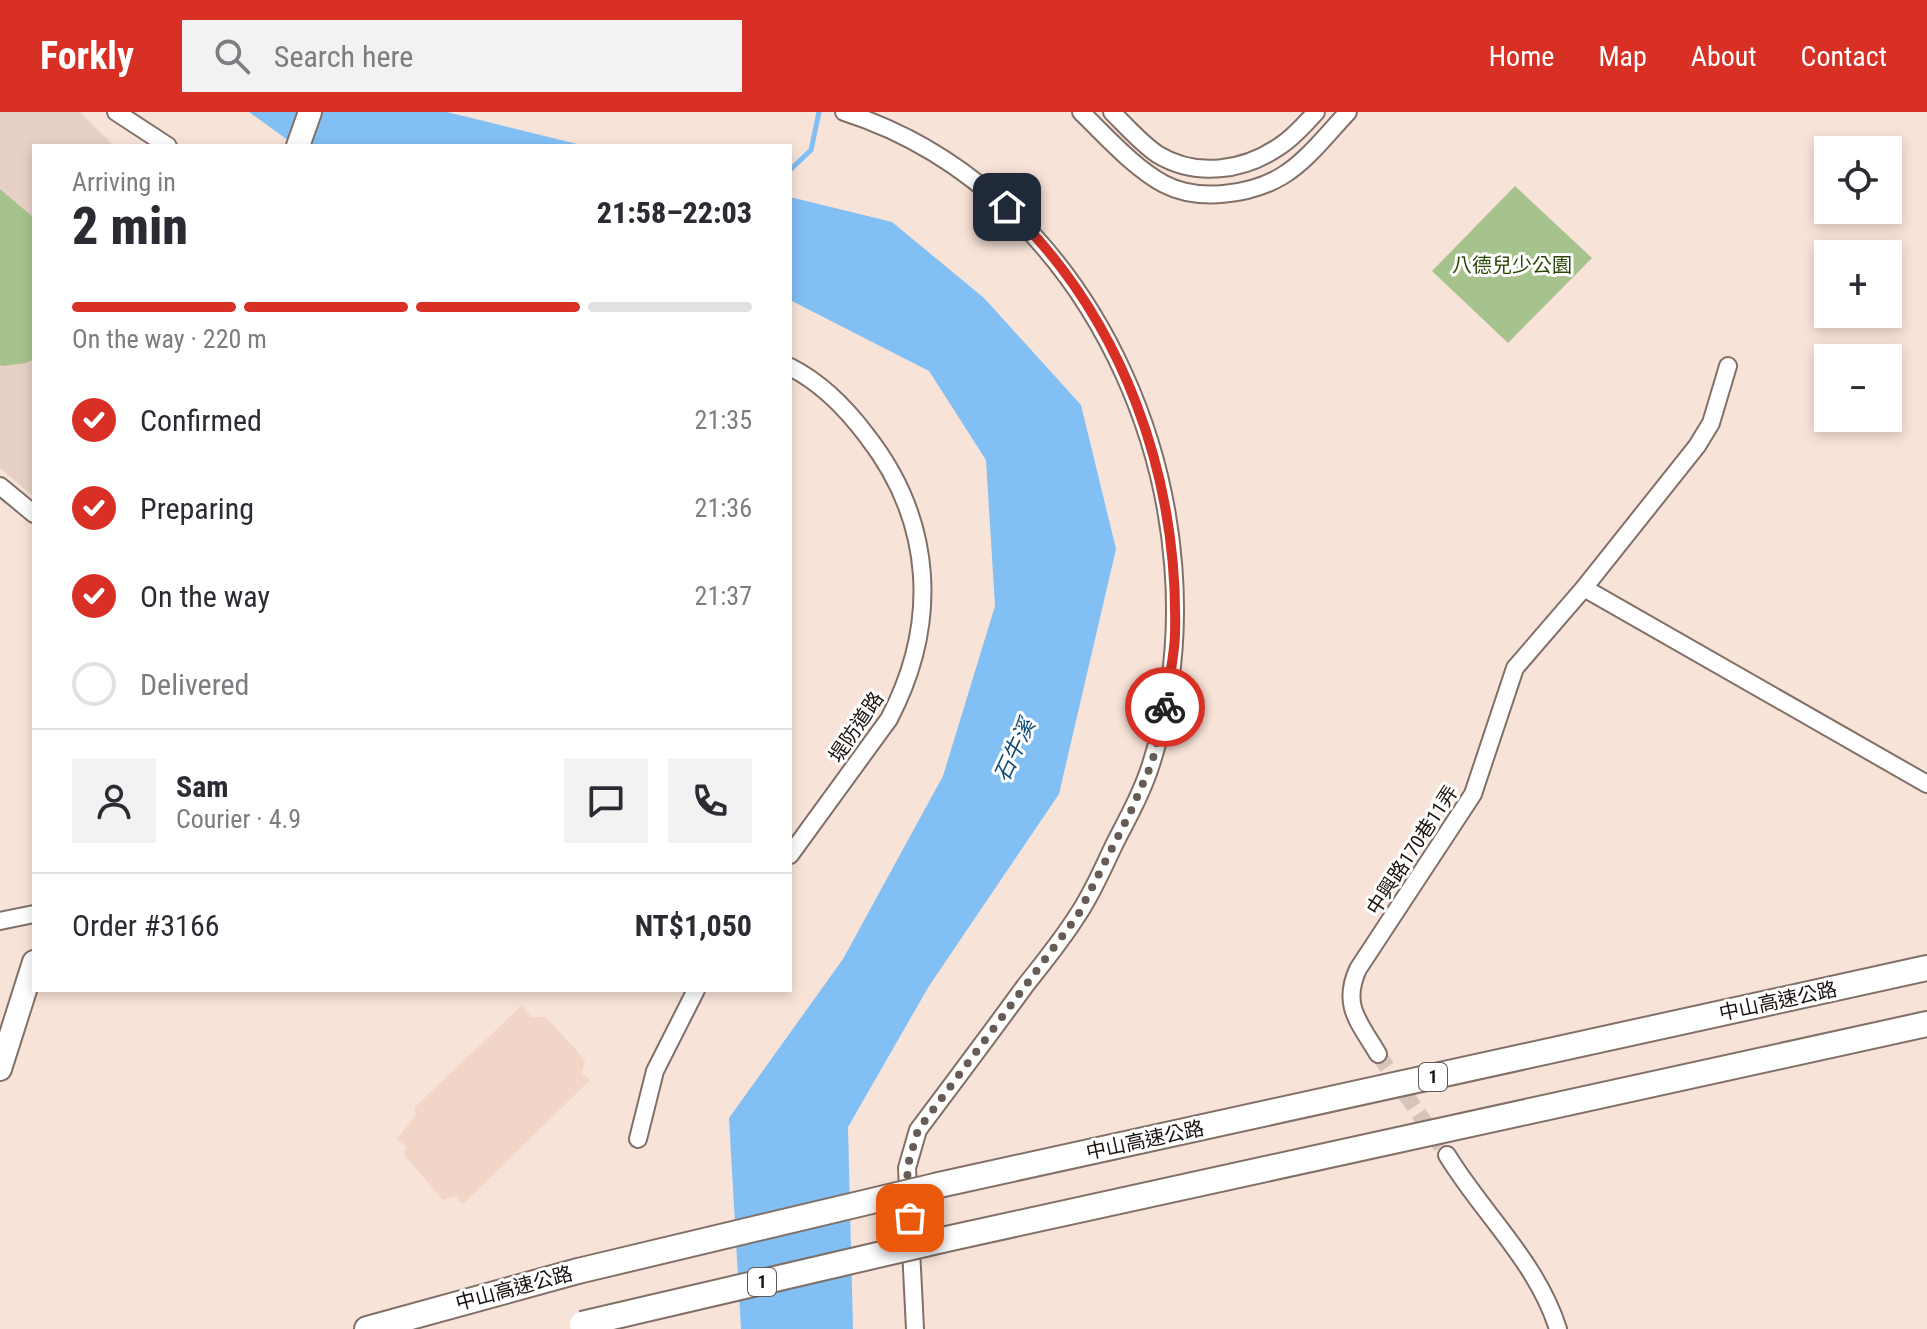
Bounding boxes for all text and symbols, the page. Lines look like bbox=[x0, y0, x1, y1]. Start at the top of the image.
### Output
search box bbox=[182, 20, 742, 92]
text: Forkly bbox=[40, 34, 134, 78]
icon: search bbox=[210, 34, 254, 78]
text: Search here bbox=[274, 39, 413, 74]
text: Home bbox=[1489, 40, 1554, 73]
text: Map bbox=[1598, 40, 1647, 73]
text: About bbox=[1691, 40, 1757, 73]
text: Contact bbox=[1801, 40, 1887, 73]
map controls bbox=[1814, 136, 1902, 432]
button: locate bbox=[1814, 136, 1902, 224]
text: Arriving in bbox=[72, 167, 176, 197]
pin bbox=[973, 173, 1041, 241]
icon: home bbox=[985, 185, 1029, 229]
text: 21:58–22:03 bbox=[597, 195, 752, 230]
text: 2 min bbox=[72, 196, 188, 257]
button: + bbox=[1814, 240, 1902, 328]
park label: 八德兒少公園 bbox=[1452, 253, 1572, 277]
text: On the way · 220 m bbox=[72, 324, 267, 354]
button: − bbox=[1814, 344, 1902, 432]
icon: check bbox=[72, 398, 116, 442]
text: Confirmed bbox=[140, 403, 262, 438]
text: 21:35 bbox=[695, 405, 752, 435]
icon: check bbox=[72, 486, 116, 530]
text: Preparing bbox=[140, 491, 254, 526]
text: 21:36 bbox=[695, 493, 752, 523]
icon: check bbox=[72, 574, 116, 618]
text: On the way bbox=[140, 579, 270, 614]
text: 21:37 bbox=[695, 581, 752, 611]
text: Delivered bbox=[140, 667, 249, 702]
courier bbox=[1125, 667, 1205, 747]
icon: bike bbox=[1143, 685, 1187, 729]
street label: 堤防道路 bbox=[824, 687, 888, 767]
water label: 石牛溪 bbox=[989, 712, 1041, 785]
button: person bbox=[72, 759, 156, 843]
button: chat bbox=[564, 759, 648, 843]
button: phone bbox=[668, 759, 752, 843]
text: Sam bbox=[176, 769, 229, 804]
street label: 中興路170巷11弄 bbox=[1361, 781, 1463, 919]
text: Courier · 4.9 bbox=[176, 804, 301, 834]
text: Order #3166 bbox=[72, 908, 220, 943]
text: NT$1,050 bbox=[635, 908, 752, 943]
street label: 中山高速公路 bbox=[1717, 977, 1839, 1025]
road number: 1 bbox=[1419, 1063, 1447, 1091]
street label: 中山高速公路 bbox=[1084, 1116, 1206, 1164]
pin bbox=[876, 1184, 944, 1252]
icon: bag bbox=[888, 1196, 932, 1240]
street label: 中山高速公路 bbox=[453, 1261, 575, 1315]
road number: 1 bbox=[748, 1268, 776, 1296]

